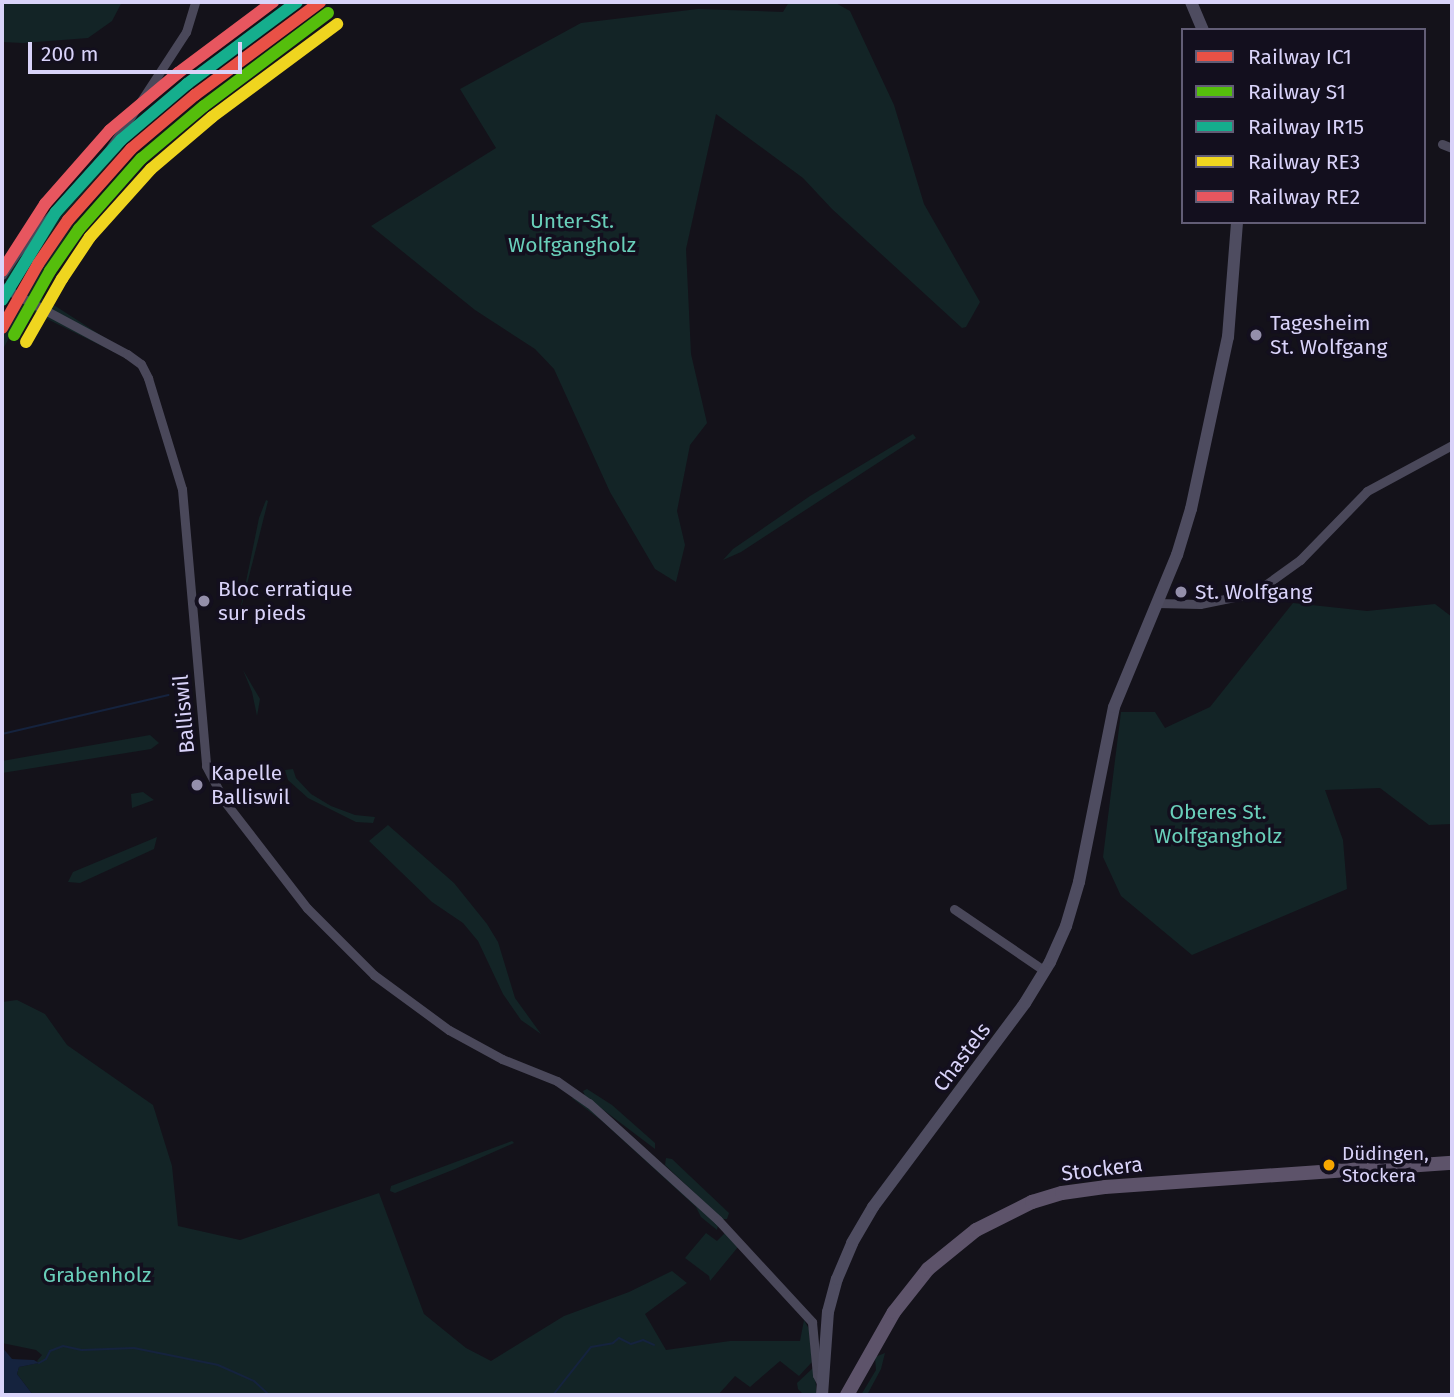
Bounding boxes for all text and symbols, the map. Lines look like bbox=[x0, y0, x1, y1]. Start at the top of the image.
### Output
scale bar bbox=[32, 28, 245, 72]
legend bbox=[1181, 28, 1426, 224]
text: 200 m bbox=[41, 41, 98, 67]
text: Railway IC1 bbox=[1248, 44, 1352, 70]
text: Railway S1 bbox=[1248, 79, 1346, 105]
text: Railway IR15 bbox=[1248, 114, 1364, 140]
text: Railway RE3 bbox=[1248, 149, 1360, 175]
text: Railway RE2 bbox=[1248, 184, 1360, 210]
park label: Unter-St. Wolfgangholz bbox=[508, 208, 636, 258]
place label: Tagesheim St. Wolfgang bbox=[1270, 310, 1387, 360]
marker: Tagesheim St. Wolfgang bbox=[1248, 327, 1264, 343]
place label: Bloc erratique sur pieds bbox=[218, 576, 353, 626]
place label: St. Wolfgang bbox=[1195, 579, 1312, 605]
marker: St. Wolfgang bbox=[1173, 584, 1189, 600]
marker: Bloc erratique sur pieds bbox=[196, 593, 212, 609]
street label: Balliswil bbox=[168, 674, 200, 754]
place label: Kapelle Balliswil bbox=[211, 760, 290, 810]
marker: Kapelle Balliswil bbox=[189, 777, 205, 793]
park label: Oberes St. Wolfgangholz bbox=[1154, 799, 1282, 849]
street label: Chastels bbox=[928, 1018, 996, 1096]
place label: Düdingen, Stockera bbox=[1342, 1143, 1429, 1187]
street label: Stockera bbox=[1060, 1152, 1144, 1186]
marker: Düdingen, Stockera bbox=[1322, 1158, 1336, 1172]
park label: Grabenholz bbox=[43, 1262, 151, 1288]

